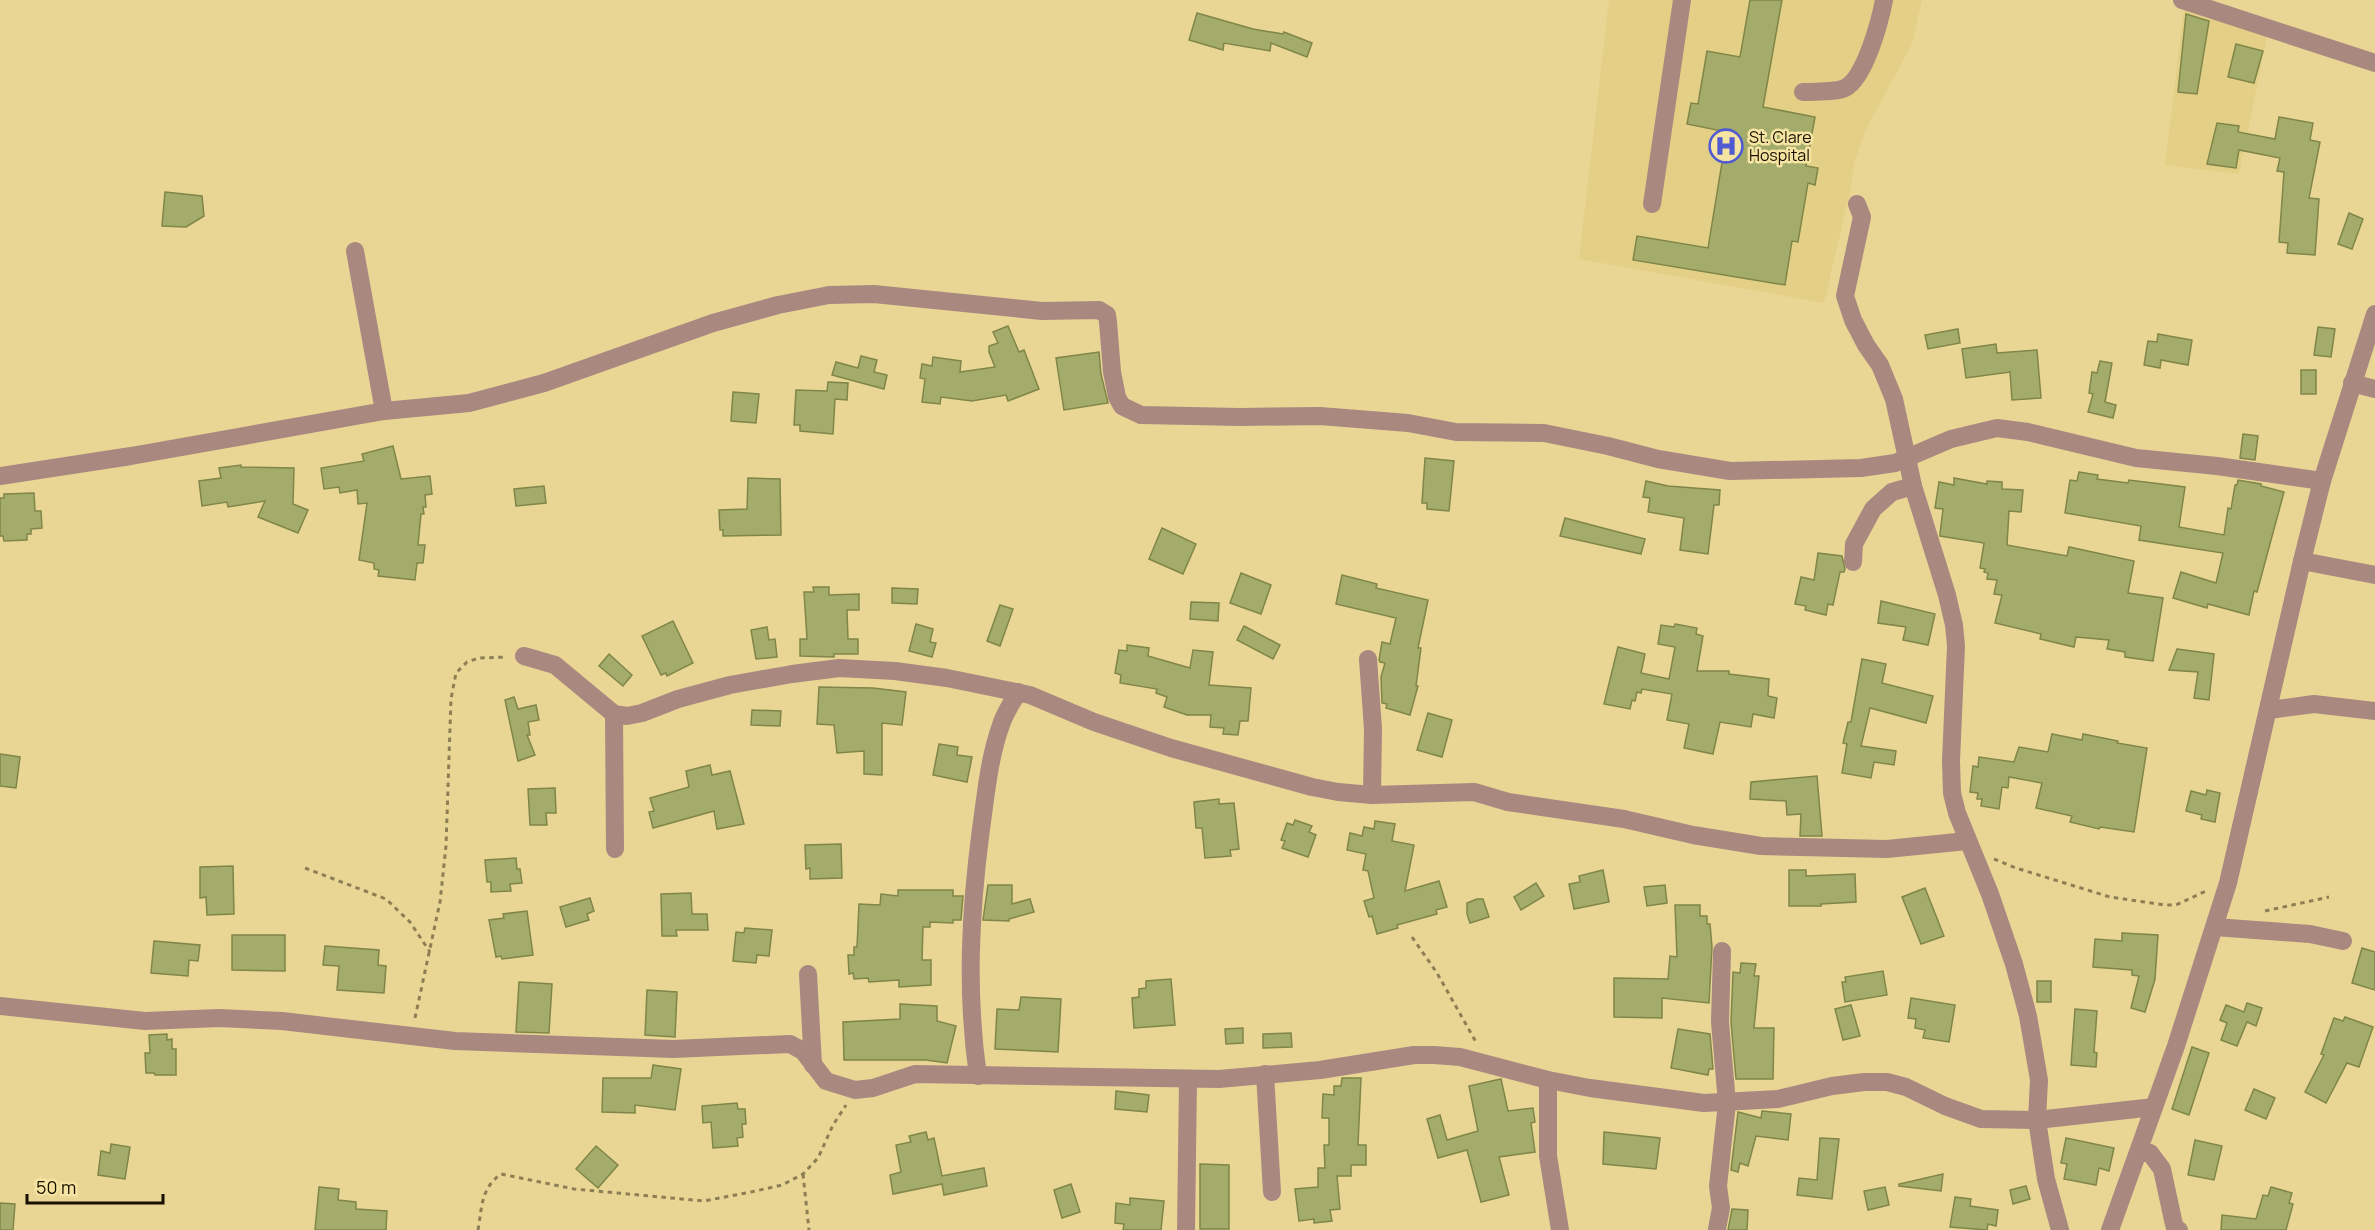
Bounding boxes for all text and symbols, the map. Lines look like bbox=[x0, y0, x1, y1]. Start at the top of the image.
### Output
place label: St. Clare Hospital bbox=[1749, 126, 1812, 166]
hospital icon: St. Clare Hospital bbox=[1708, 128, 1744, 164]
scale bar bbox=[27, 1167, 164, 1205]
text: 50 m bbox=[36, 1175, 76, 1199]

